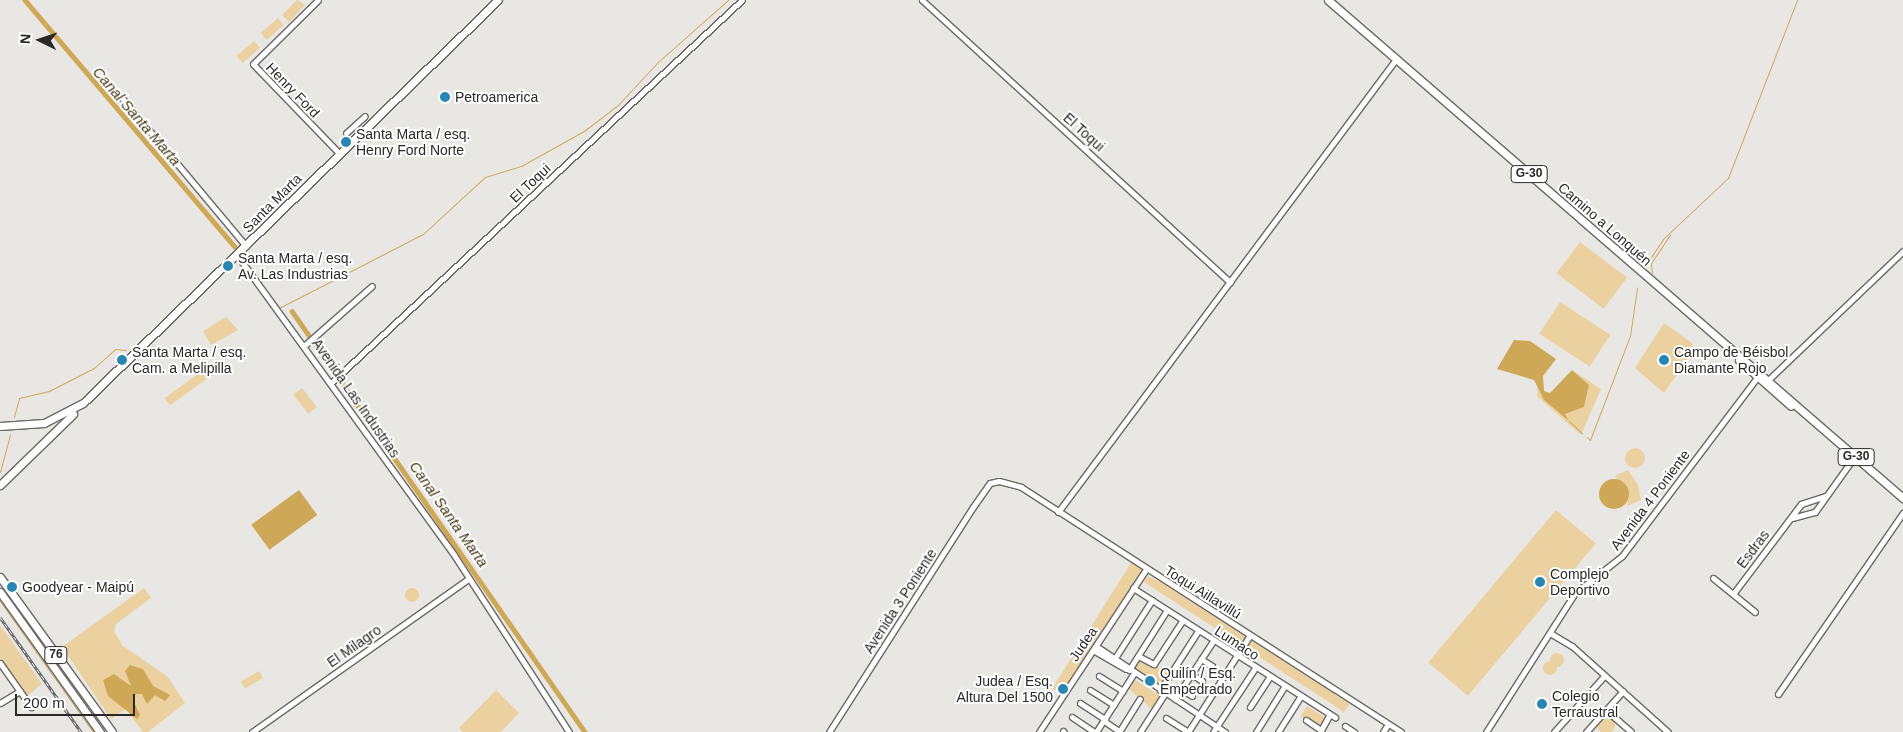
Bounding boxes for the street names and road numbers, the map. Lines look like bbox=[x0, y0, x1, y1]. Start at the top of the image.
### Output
street label: Henry Ford bbox=[263, 59, 323, 121]
street label: El Toqui bbox=[1060, 109, 1108, 155]
street label: El Toqui bbox=[506, 160, 554, 206]
road number: G-30 bbox=[1510, 164, 1548, 183]
street label: Santa Marta bbox=[239, 170, 305, 236]
street label: Camino a Lonquén bbox=[1555, 179, 1655, 269]
street label: Avenida Las Industrias bbox=[309, 335, 403, 461]
street label: Avenida 4 Poniente bbox=[1607, 447, 1693, 553]
road number: G-30 bbox=[1837, 448, 1875, 467]
street label: Esdras bbox=[1733, 527, 1773, 571]
street label: Avenida 3 Poniente bbox=[860, 546, 940, 656]
street label: Toqui Aillavillú bbox=[1161, 562, 1245, 622]
street label: El Milagro bbox=[324, 621, 384, 671]
street label: Lumaco bbox=[1212, 622, 1262, 664]
street label: Judea bbox=[1065, 623, 1101, 665]
road number: 76 bbox=[44, 646, 68, 664]

